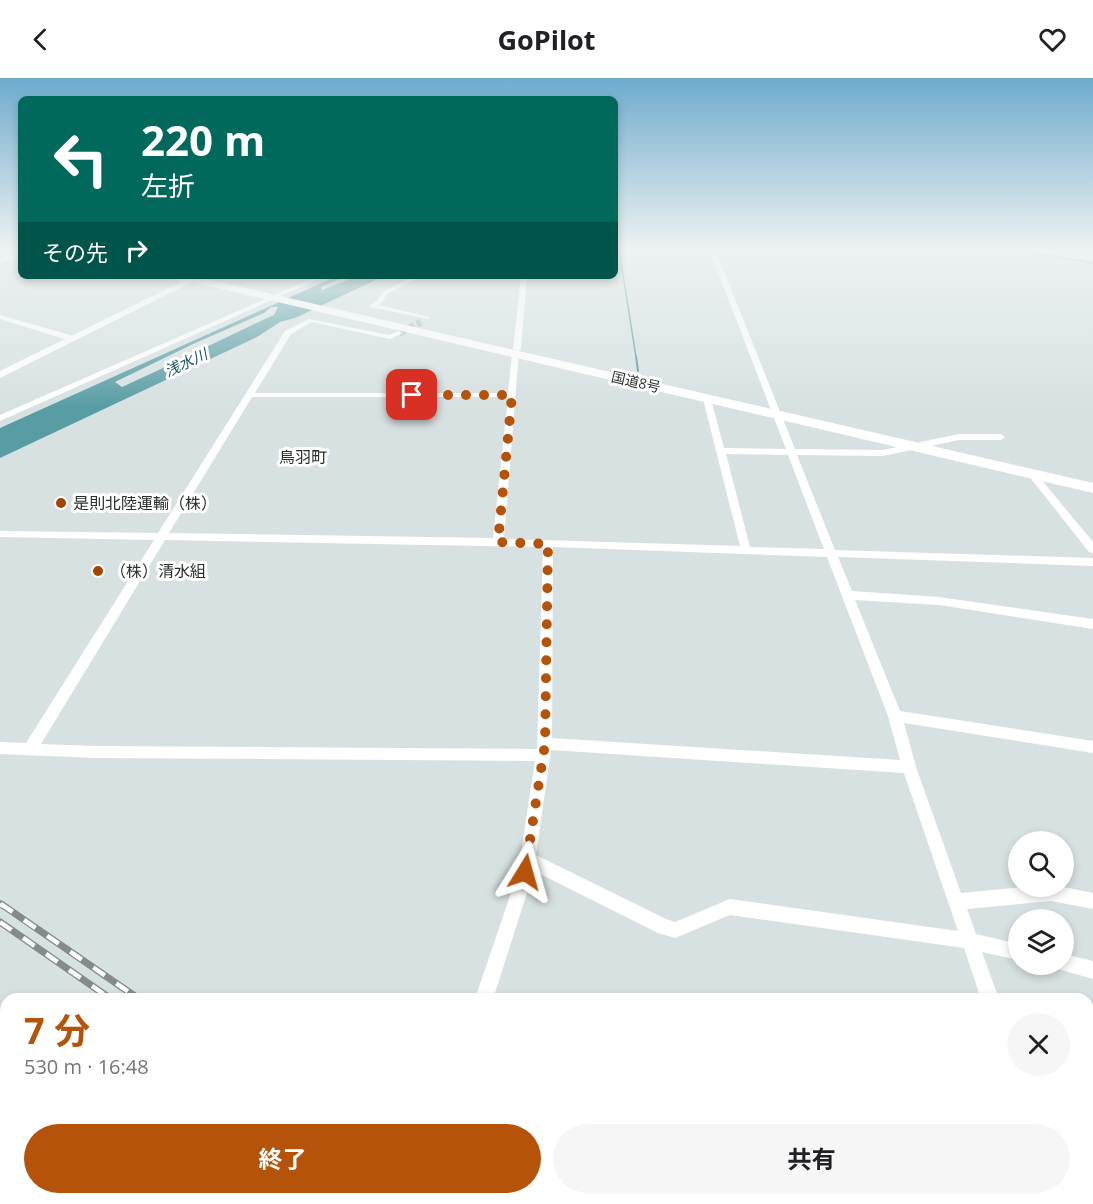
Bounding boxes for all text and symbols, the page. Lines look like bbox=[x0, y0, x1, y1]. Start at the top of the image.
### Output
text: GoPilot bbox=[497, 21, 596, 58]
icon: back bbox=[24, 23, 57, 56]
icon: heart bbox=[1036, 23, 1069, 56]
text: 220 m bbox=[141, 111, 265, 168]
icon: left bbox=[42, 120, 120, 198]
text: 左折 bbox=[141, 167, 195, 204]
icon: right bbox=[120, 234, 153, 267]
text: その先 bbox=[42, 237, 108, 267]
water label: 浅水川 bbox=[161, 343, 212, 381]
street label: 国道8号 bbox=[610, 367, 663, 396]
pin bbox=[386, 369, 437, 420]
icon: arrive bbox=[395, 378, 428, 411]
district label: 鳥羽町 bbox=[279, 446, 327, 468]
place label: 是則北陸運輸（株） bbox=[73, 492, 217, 514]
marker: 是則北陸運輸（株） bbox=[54, 496, 68, 510]
place label: （株）清水組 bbox=[110, 560, 206, 582]
marker: （株）清水組 bbox=[91, 564, 105, 578]
map controls bbox=[1008, 831, 1074, 975]
button: search bbox=[1008, 831, 1074, 897]
position arrow bbox=[493, 840, 557, 904]
button: layers bbox=[1008, 909, 1074, 975]
text: 7 分 bbox=[24, 1006, 90, 1055]
button: close bbox=[1007, 1013, 1070, 1076]
text: 530 m · 16:48 bbox=[24, 1053, 149, 1080]
button: 終了 bbox=[24, 1124, 541, 1193]
button: 共有 bbox=[553, 1124, 1070, 1193]

